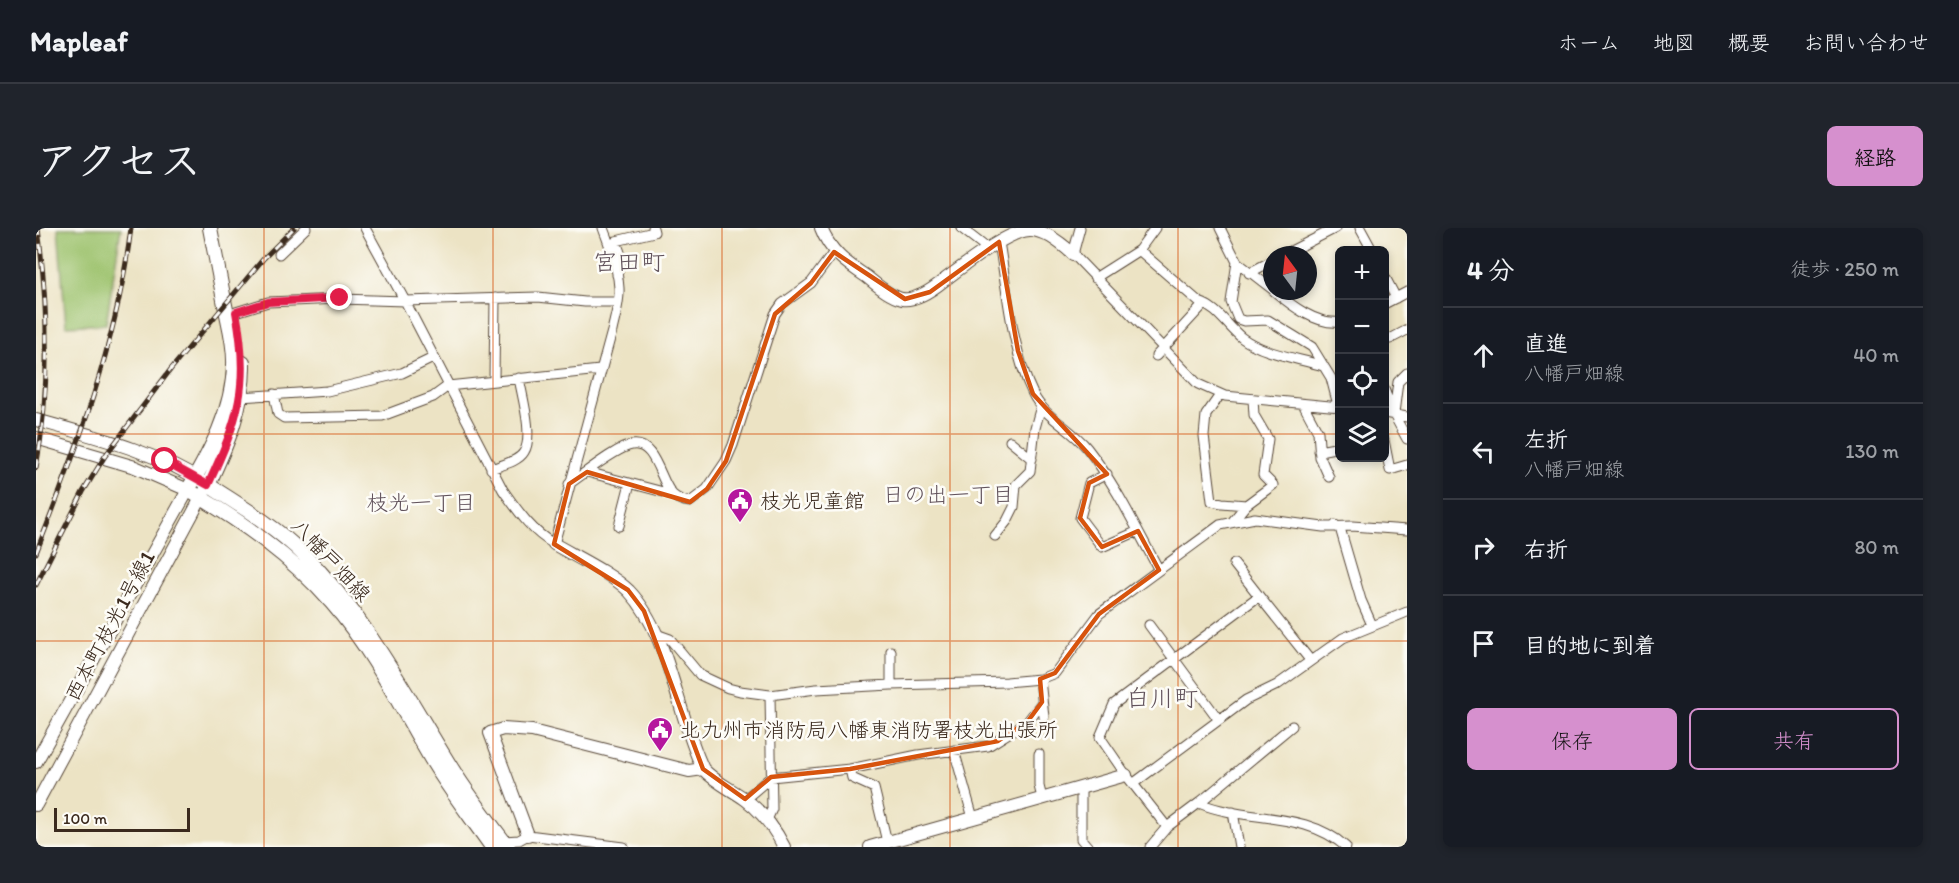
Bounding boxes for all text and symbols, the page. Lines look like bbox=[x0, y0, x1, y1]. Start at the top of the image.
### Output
text: Mapleaf bbox=[30, 24, 128, 58]
text: ホーム bbox=[1558, 30, 1620, 55]
text: 地図 bbox=[1653, 30, 1695, 55]
text: 概要 bbox=[1728, 30, 1770, 55]
text: お問い合わせ bbox=[1803, 30, 1929, 55]
button: 経路 bbox=[1827, 126, 1923, 186]
text: アクセス bbox=[36, 135, 201, 186]
north arrow bbox=[1263, 246, 1317, 300]
map controls bbox=[1335, 246, 1389, 462]
button: + bbox=[1335, 246, 1389, 300]
district label: 宮田町 bbox=[593, 247, 665, 276]
text: 4 分 bbox=[1467, 254, 1514, 286]
text: 徒歩 · 250 m bbox=[1791, 257, 1899, 281]
route end bbox=[326, 284, 352, 310]
button: − bbox=[1335, 300, 1389, 354]
text: 直進 bbox=[1524, 330, 1568, 357]
icon: ahead bbox=[1467, 339, 1500, 372]
text: 40 m bbox=[1853, 343, 1899, 367]
button: locate bbox=[1335, 354, 1389, 408]
text: 八幡戸畑線 bbox=[1524, 361, 1624, 385]
button: layers bbox=[1335, 408, 1389, 462]
text: 左折 bbox=[1524, 426, 1568, 453]
icon: left bbox=[1467, 435, 1500, 468]
text: 130 m bbox=[1845, 439, 1899, 463]
route start bbox=[151, 447, 177, 473]
text: 八幡戸畑線 bbox=[1524, 457, 1624, 481]
district label: 日の出一丁目 bbox=[882, 481, 1014, 508]
public building icon: 枝光児童館 bbox=[725, 486, 755, 524]
place label: 枝光児童館 bbox=[760, 488, 865, 513]
district label: 枝光一丁目 bbox=[366, 489, 476, 516]
street label: 八幡戸畑線 bbox=[286, 513, 376, 607]
icon: right bbox=[1467, 531, 1500, 564]
text: 80 m bbox=[1854, 535, 1899, 559]
text: 右折 bbox=[1524, 536, 1568, 563]
street label: 西本町枝光1号線1 bbox=[59, 546, 160, 705]
icon: arrive bbox=[1467, 627, 1500, 660]
text: 目的地に到着 bbox=[1524, 632, 1656, 659]
district label: 白川町 bbox=[1126, 683, 1198, 712]
button: 保存 bbox=[1467, 708, 1677, 770]
button: 共有 bbox=[1689, 708, 1899, 770]
public building icon: 北九州市消防局八幡東消防署枝光出張所 bbox=[645, 715, 675, 753]
place label: 北九州市消防局八幡東消防署枝光出張所 bbox=[680, 717, 1058, 742]
scale bar bbox=[54, 805, 190, 832]
text: 100 m bbox=[63, 809, 107, 828]

